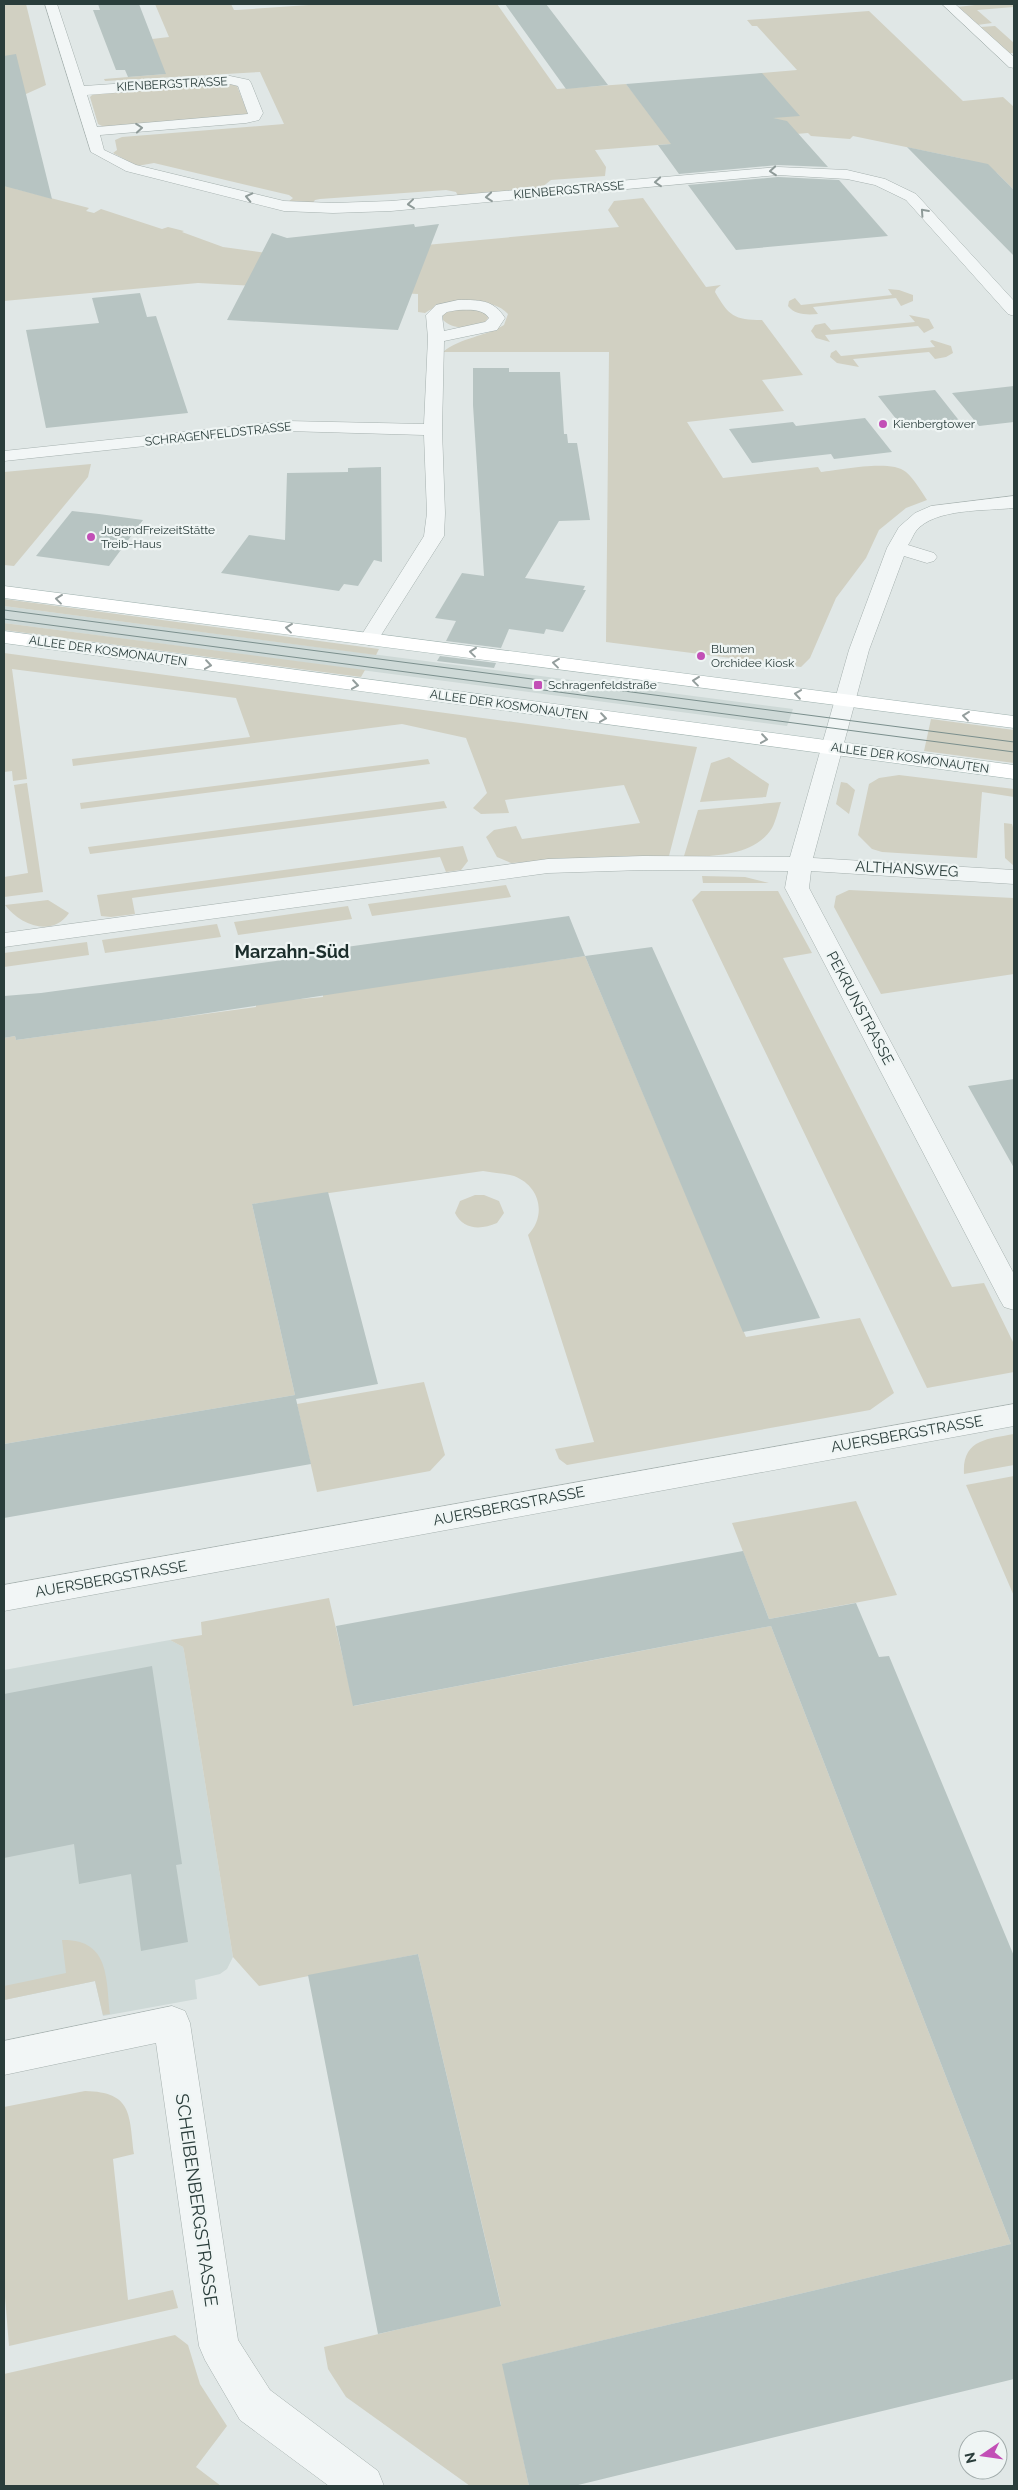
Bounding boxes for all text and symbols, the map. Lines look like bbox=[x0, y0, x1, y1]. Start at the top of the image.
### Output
street label: KIENBERGSTRASSE bbox=[116, 74, 228, 94]
one-way arrow bbox=[135, 123, 143, 134]
one-way arrow bbox=[769, 166, 777, 177]
one-way arrow bbox=[653, 176, 661, 187]
street label: KIENBERGSTRASSE bbox=[513, 178, 625, 202]
one-way arrow bbox=[485, 191, 493, 202]
one-way arrow bbox=[244, 192, 253, 203]
one-way arrow bbox=[407, 198, 415, 209]
one-way arrow bbox=[921, 209, 930, 218]
place label: Kienbergtower bbox=[893, 417, 976, 431]
marker: Kienbergtower bbox=[877, 418, 889, 430]
street label: SCHRAGENFELDSTRASSE bbox=[144, 419, 292, 449]
place label: JugendFreizeitStätte Treib-Haus bbox=[101, 523, 215, 551]
marker: JugendFreizeitStätte Treib-Haus bbox=[85, 531, 97, 543]
one-way arrow bbox=[55, 594, 63, 605]
one-way arrow bbox=[285, 623, 293, 634]
street label: ALLEE DER KOSMONAUTEN bbox=[28, 633, 188, 669]
place label: Blumen Orchidee Kiosk bbox=[711, 642, 795, 670]
one-way arrow bbox=[469, 647, 477, 658]
marker: Blumen Orchidee Kiosk bbox=[695, 650, 707, 662]
one-way arrow bbox=[552, 658, 560, 669]
one-way arrow bbox=[204, 659, 212, 670]
one-way arrow bbox=[692, 676, 700, 687]
place label: Schragenfeldstraße bbox=[548, 678, 657, 692]
one-way arrow bbox=[352, 679, 360, 690]
marker: Schragenfeldstraße bbox=[532, 679, 544, 691]
street label: ALLEE DER KOSMONAUTEN bbox=[429, 687, 589, 723]
one-way arrow bbox=[793, 689, 801, 700]
one-way arrow bbox=[962, 711, 970, 722]
one-way arrow bbox=[599, 712, 607, 723]
one-way arrow bbox=[761, 733, 769, 744]
street label: ALLEE DER KOSMONAUTEN bbox=[830, 740, 990, 776]
street label: ALTHANSWEG bbox=[855, 857, 959, 881]
district label: Marzahn-Süd bbox=[235, 941, 349, 962]
street label: PEKRUNSTRASSE bbox=[822, 948, 898, 1068]
street label: AUERSBERGSTRASSE bbox=[830, 1412, 984, 1456]
street label: AUERSBERGSTRASSE bbox=[432, 1482, 586, 1530]
street label: AUERSBERGSTRASSE bbox=[34, 1557, 188, 1601]
street label: SCHEIBENBERGSTRASSE bbox=[172, 2092, 222, 2308]
north arrow bbox=[958, 2430, 1008, 2480]
text: N bbox=[961, 2451, 979, 2465]

